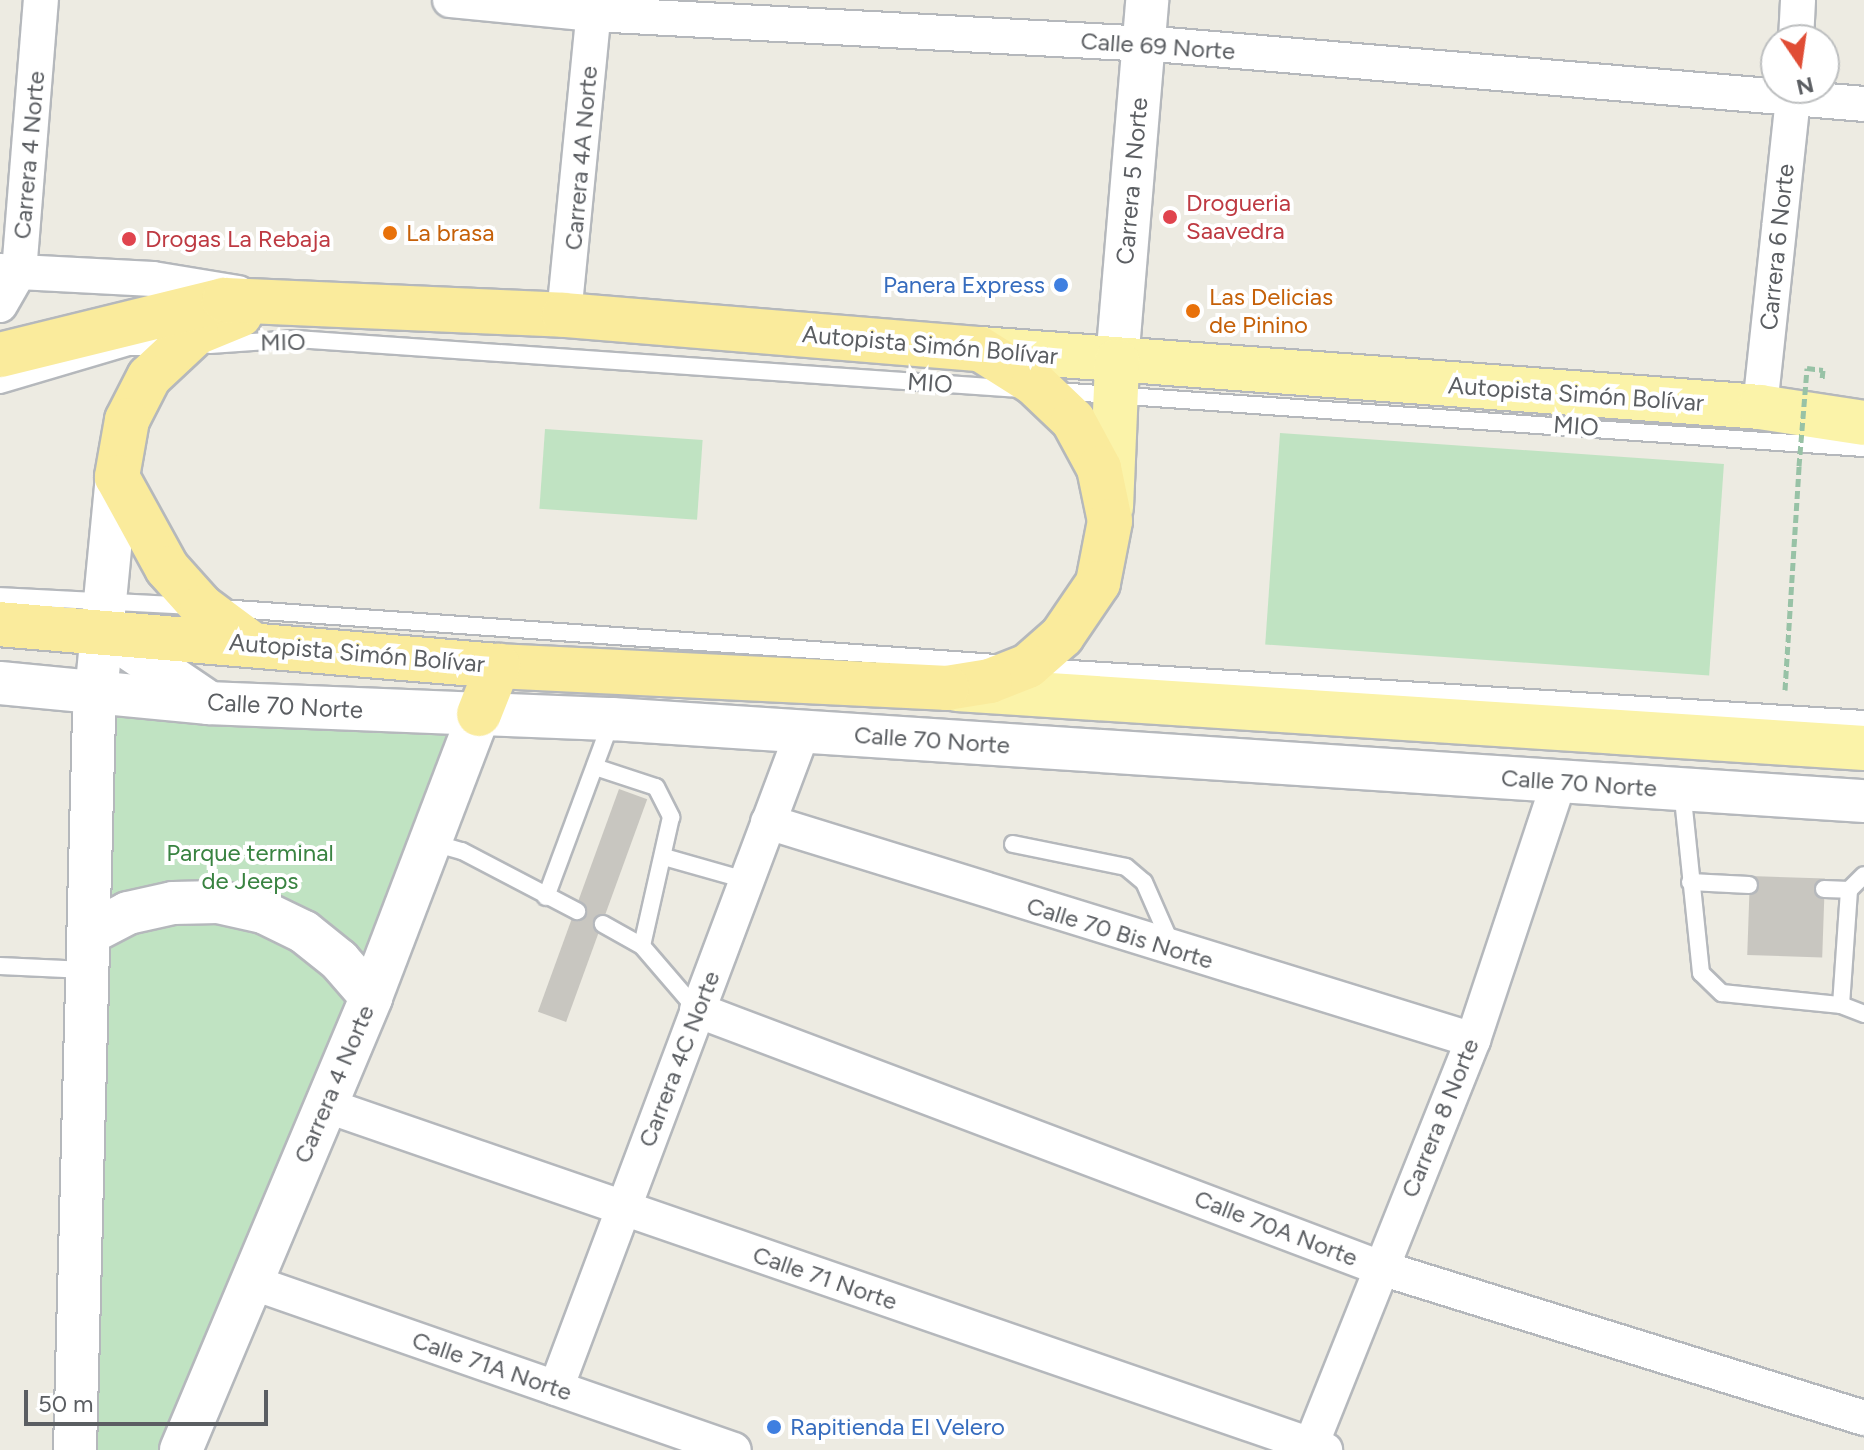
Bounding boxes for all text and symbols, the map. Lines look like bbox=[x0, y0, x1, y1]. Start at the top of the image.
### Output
north arrow bbox=[1760, 24, 1840, 104]
street label: Calle 69 Norte bbox=[1080, 26, 1236, 66]
street label: Carrera 4A Norte bbox=[559, 65, 603, 251]
street label: Carrera 4 Norte bbox=[7, 70, 51, 240]
text: N bbox=[1794, 71, 1816, 101]
street label: Carrera 5 Norte bbox=[1110, 96, 1154, 266]
street label: Carrera 6 Norte bbox=[1754, 162, 1800, 332]
place label: Drogueria Saavedra bbox=[1186, 189, 1291, 245]
marker: Drogueria Saavedra bbox=[1161, 208, 1179, 226]
place label: La brasa bbox=[406, 219, 494, 247]
marker: La brasa bbox=[381, 224, 399, 242]
place label: Drogas La Rebaja bbox=[145, 225, 331, 253]
marker: Drogas La Rebaja bbox=[120, 230, 138, 248]
place label: Panera Express bbox=[883, 271, 1045, 299]
marker: Panera Express bbox=[1052, 276, 1070, 294]
place label: Las Delicias de Pinino bbox=[1209, 283, 1333, 339]
marker: Las Delicias de Pinino bbox=[1184, 302, 1202, 320]
street label: Autopista Simón Bolívar bbox=[801, 319, 1059, 371]
street label: MIO bbox=[260, 327, 306, 357]
street label: MIO bbox=[906, 367, 954, 399]
street label: Autopista Simón Bolívar bbox=[1447, 371, 1705, 417]
street label: MIO bbox=[1552, 410, 1600, 442]
street label: Autopista Simón Bolívar bbox=[228, 627, 486, 679]
street label: Calle 70 Norte bbox=[206, 688, 364, 724]
street label: Calle 70 Norte bbox=[853, 720, 1011, 760]
street label: Calle 70 Norte bbox=[1500, 763, 1658, 803]
park label: Parque terminal de Jeeps bbox=[166, 839, 334, 895]
street label: Calle 70 Bis Norte bbox=[1023, 891, 1217, 975]
street label: Carrera 4C Norte bbox=[632, 967, 726, 1151]
street label: Carrera 4 Norte bbox=[288, 1001, 380, 1167]
street label: Carrera 8 Norte bbox=[1395, 1034, 1485, 1202]
street label: Calle 70A Norte bbox=[1190, 1184, 1362, 1272]
street label: Calle 71 Norte bbox=[749, 1240, 901, 1316]
street label: Calle 71A Norte bbox=[408, 1325, 576, 1407]
scale bar bbox=[28, 1374, 272, 1424]
text: 50 m bbox=[38, 1389, 94, 1418]
place label: Rapitienda El Velero bbox=[790, 1413, 1005, 1441]
marker: Rapitienda El Velero bbox=[765, 1418, 783, 1436]

